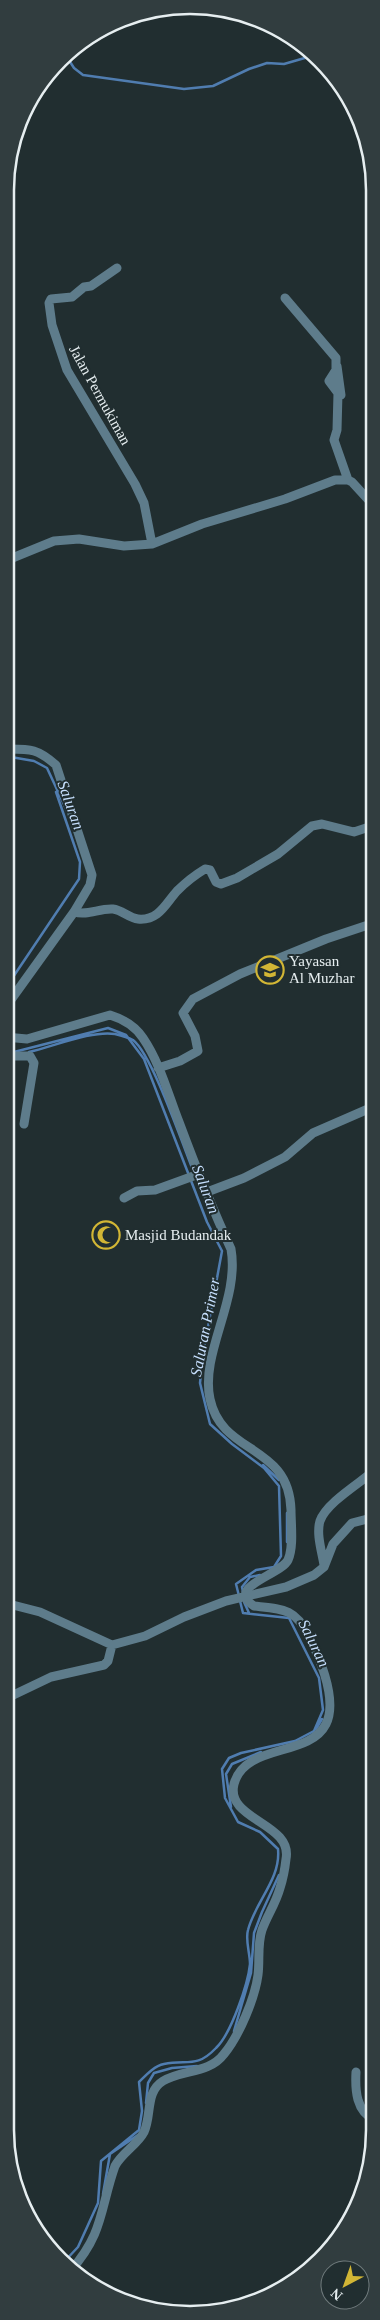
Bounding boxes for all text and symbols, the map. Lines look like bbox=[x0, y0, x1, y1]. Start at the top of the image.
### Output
street label: Jalan Permukiman bbox=[66, 342, 134, 448]
water label: Saluran bbox=[54, 778, 88, 832]
place label: Yayasan Al Muzhar bbox=[289, 953, 354, 986]
school or university icon: Yayasan Al Muzhar bbox=[255, 955, 285, 985]
water label: Saluran bbox=[189, 1162, 223, 1216]
mosque icon: Masjid Budandak bbox=[91, 1220, 121, 1250]
place label: Masjid Budandak bbox=[125, 1227, 232, 1243]
water label: Saluran Primer bbox=[187, 1276, 223, 1378]
water label: Saluran bbox=[295, 1617, 333, 1669]
north arrow bbox=[320, 2260, 370, 2310]
text: N bbox=[328, 2285, 346, 2303]

